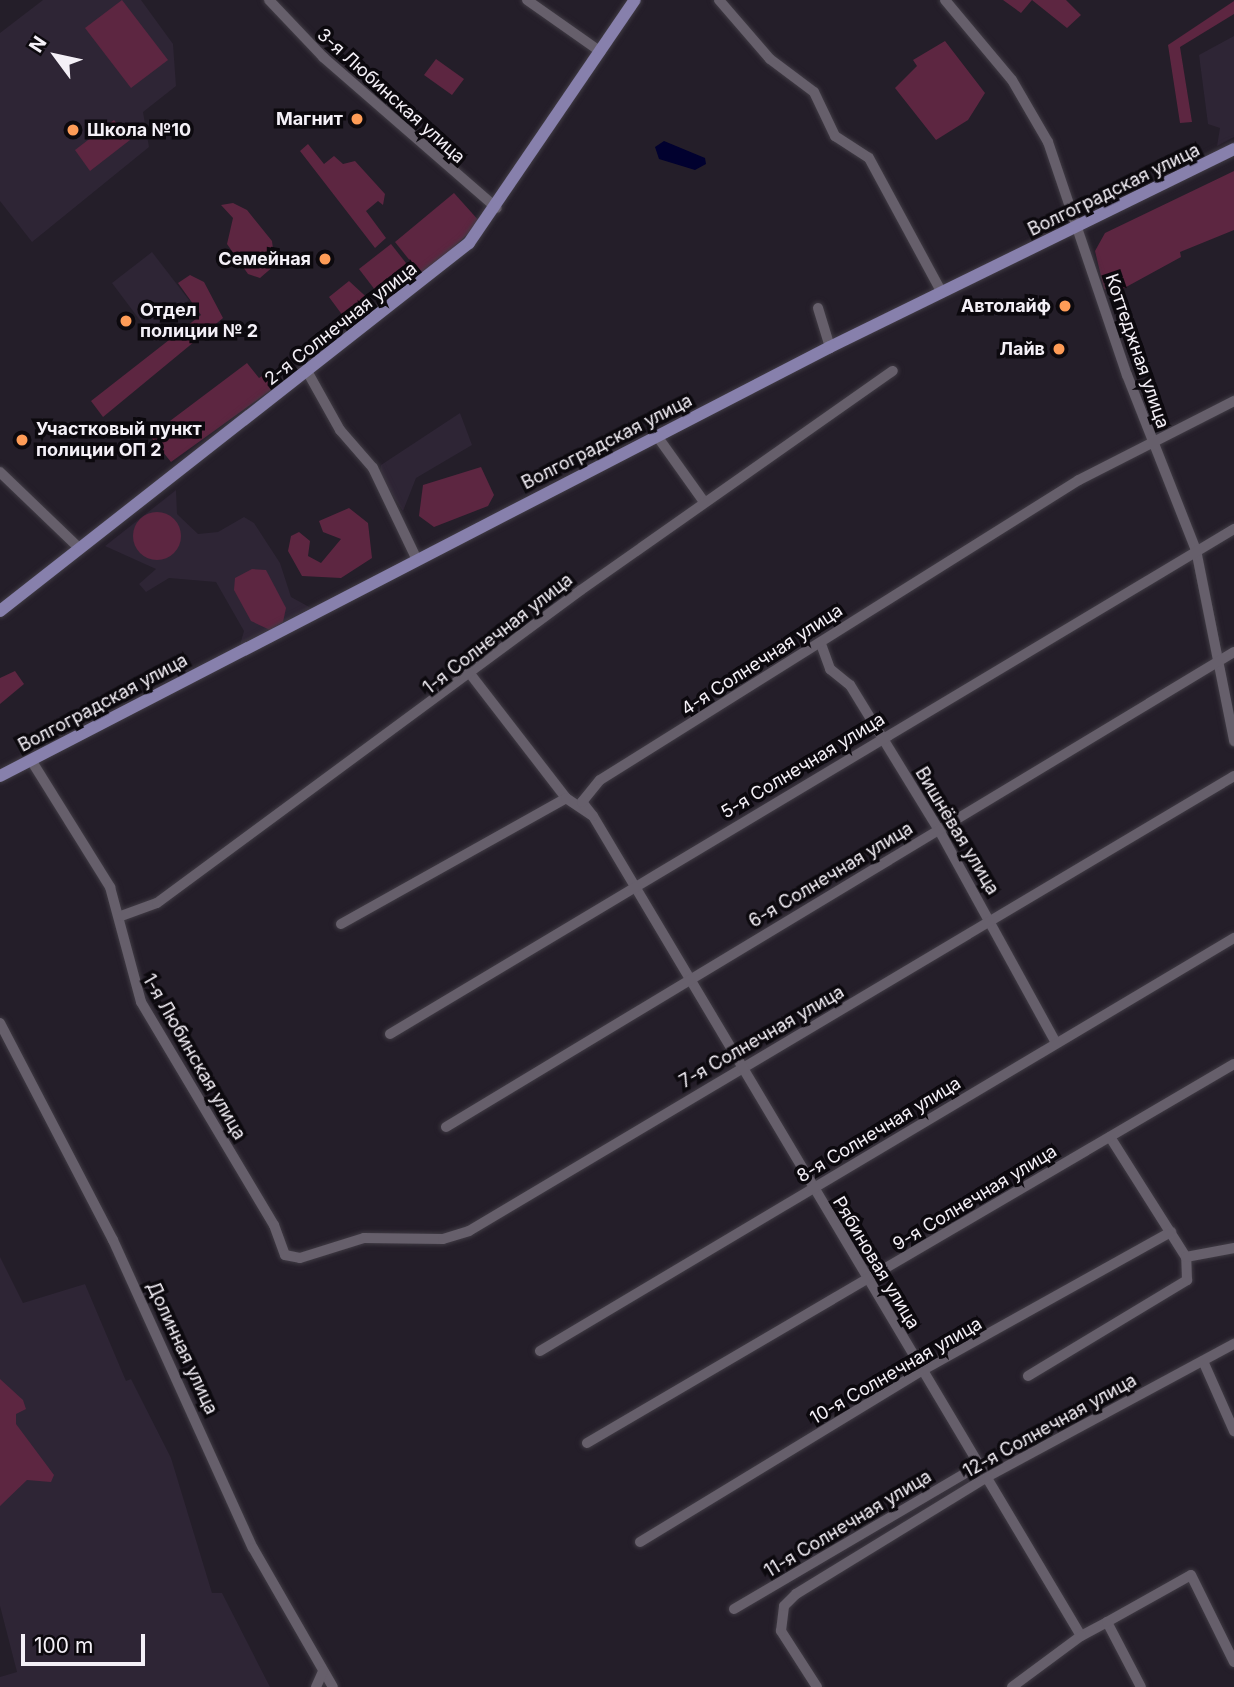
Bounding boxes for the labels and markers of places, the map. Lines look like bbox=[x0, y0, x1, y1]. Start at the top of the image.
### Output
place label: Магнит bbox=[276, 108, 343, 130]
marker: Магнит bbox=[349, 111, 365, 127]
place label: Школа №10 bbox=[87, 119, 191, 141]
marker: Школа №10 bbox=[65, 122, 81, 138]
place label: Семейная bbox=[218, 248, 311, 270]
marker: Семейная bbox=[317, 251, 333, 267]
place label: Автолайф bbox=[961, 295, 1051, 317]
marker: Автолайф bbox=[1057, 298, 1073, 314]
place label: Отдел полиции № 2 bbox=[140, 300, 258, 342]
marker: Отдел полиции № 2 bbox=[118, 313, 134, 329]
place label: Лайв bbox=[999, 338, 1045, 360]
marker: Лайв bbox=[1051, 341, 1067, 357]
place label: Участковый пункт полиции ОП 2 bbox=[36, 419, 202, 462]
marker: Участковый пункт полиции ОП 2 bbox=[14, 432, 30, 448]

